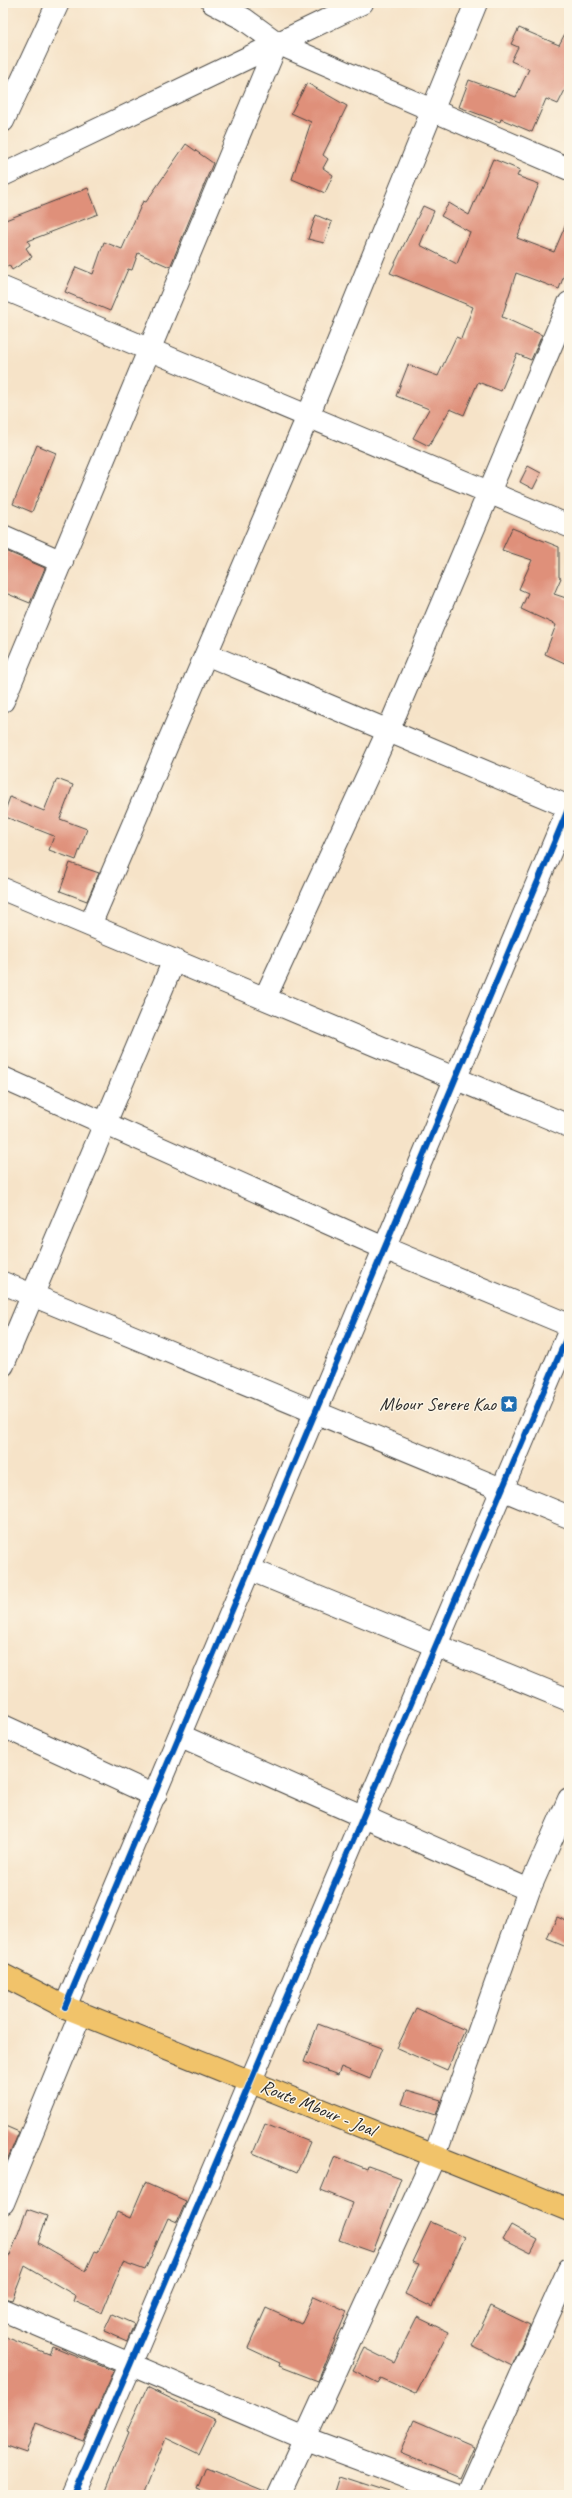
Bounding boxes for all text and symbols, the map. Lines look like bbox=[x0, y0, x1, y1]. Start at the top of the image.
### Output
place label: Mbour Serere Kao bbox=[379, 1392, 497, 1416]
place icon: Mbour Serere Kao bbox=[499, 1394, 519, 1414]
street label: Route Mbour - Joal bbox=[257, 2074, 383, 2143]

